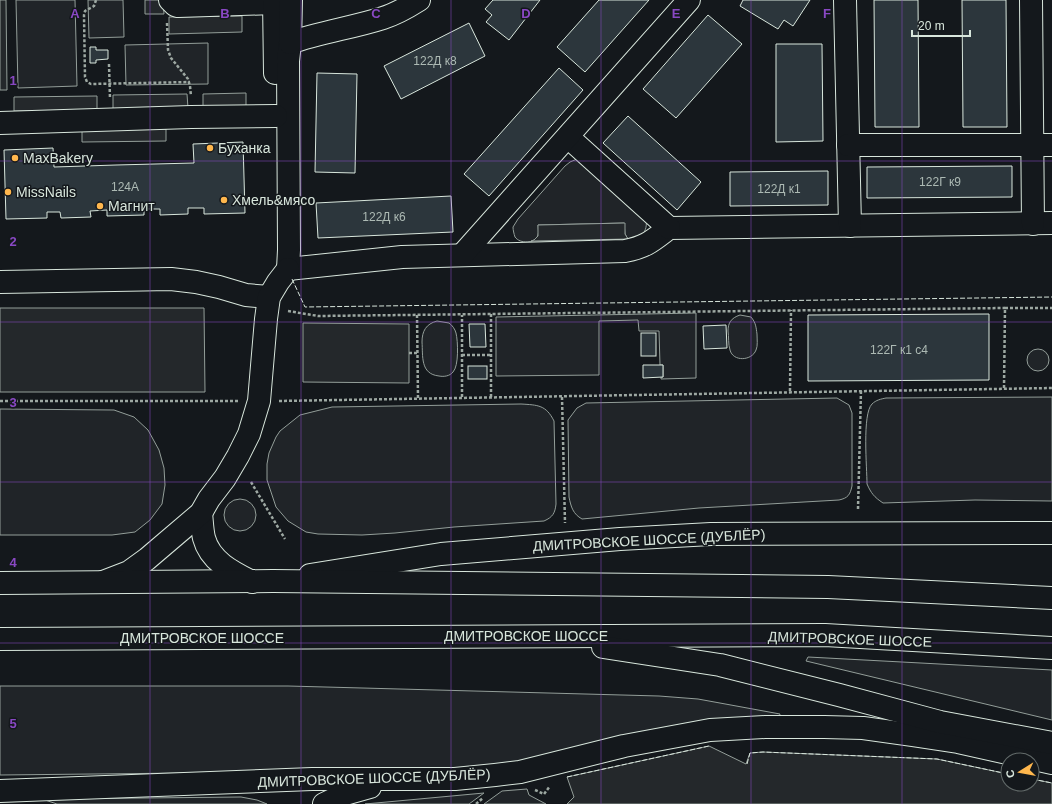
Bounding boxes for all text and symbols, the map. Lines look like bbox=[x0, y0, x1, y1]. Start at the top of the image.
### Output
text: A bbox=[70, 6, 80, 21]
text: B bbox=[220, 6, 230, 21]
text: C bbox=[371, 6, 381, 21]
text: D bbox=[521, 6, 531, 21]
text: E bbox=[672, 6, 681, 21]
text: F bbox=[823, 6, 831, 21]
scale bar bbox=[912, 12, 970, 38]
text: 20 m bbox=[918, 19, 945, 33]
house number: 122Д к8 bbox=[413, 54, 457, 68]
text: 1 bbox=[9, 73, 17, 88]
place label: Буханка bbox=[218, 140, 271, 156]
marker: Буханка bbox=[205, 143, 215, 153]
place label: MaxBakery bbox=[23, 150, 93, 166]
marker: MaxBakery bbox=[10, 153, 20, 163]
house number: 122Г к9 bbox=[919, 175, 961, 189]
house number: 124А bbox=[111, 180, 139, 194]
house number: 122Д к1 bbox=[757, 182, 801, 196]
place label: MissNails bbox=[16, 184, 76, 200]
marker: MissNails bbox=[3, 187, 13, 197]
place label: Хмель&мясо bbox=[232, 192, 315, 208]
marker: Хмель&мясо bbox=[219, 195, 229, 205]
place label: Магнит bbox=[108, 198, 155, 214]
marker: Магнит bbox=[95, 201, 105, 211]
house number: 122Д к6 bbox=[362, 210, 406, 224]
text: 2 bbox=[9, 234, 17, 249]
house number: 122Г к1 с4 bbox=[870, 343, 928, 357]
text: 3 bbox=[9, 395, 17, 410]
street label: ДМИТРОВСКОЕ ШОССЕ (ДУБЛЁР) bbox=[532, 526, 766, 554]
text: 4 bbox=[9, 555, 17, 570]
street label: ДМИТРОВСКОЕ ШОССЕ bbox=[444, 628, 608, 644]
street label: ДМИТРОВСКОЕ ШОССЕ bbox=[768, 628, 932, 650]
street label: ДМИТРОВСКОЕ ШОССЕ bbox=[120, 630, 284, 646]
text: 5 bbox=[9, 716, 17, 731]
north arrow bbox=[1000, 752, 1040, 792]
street label: ДМИТРОВСКОЕ ШОССЕ (ДУБЛЁР) bbox=[257, 766, 491, 790]
text: С bbox=[1004, 769, 1017, 779]

